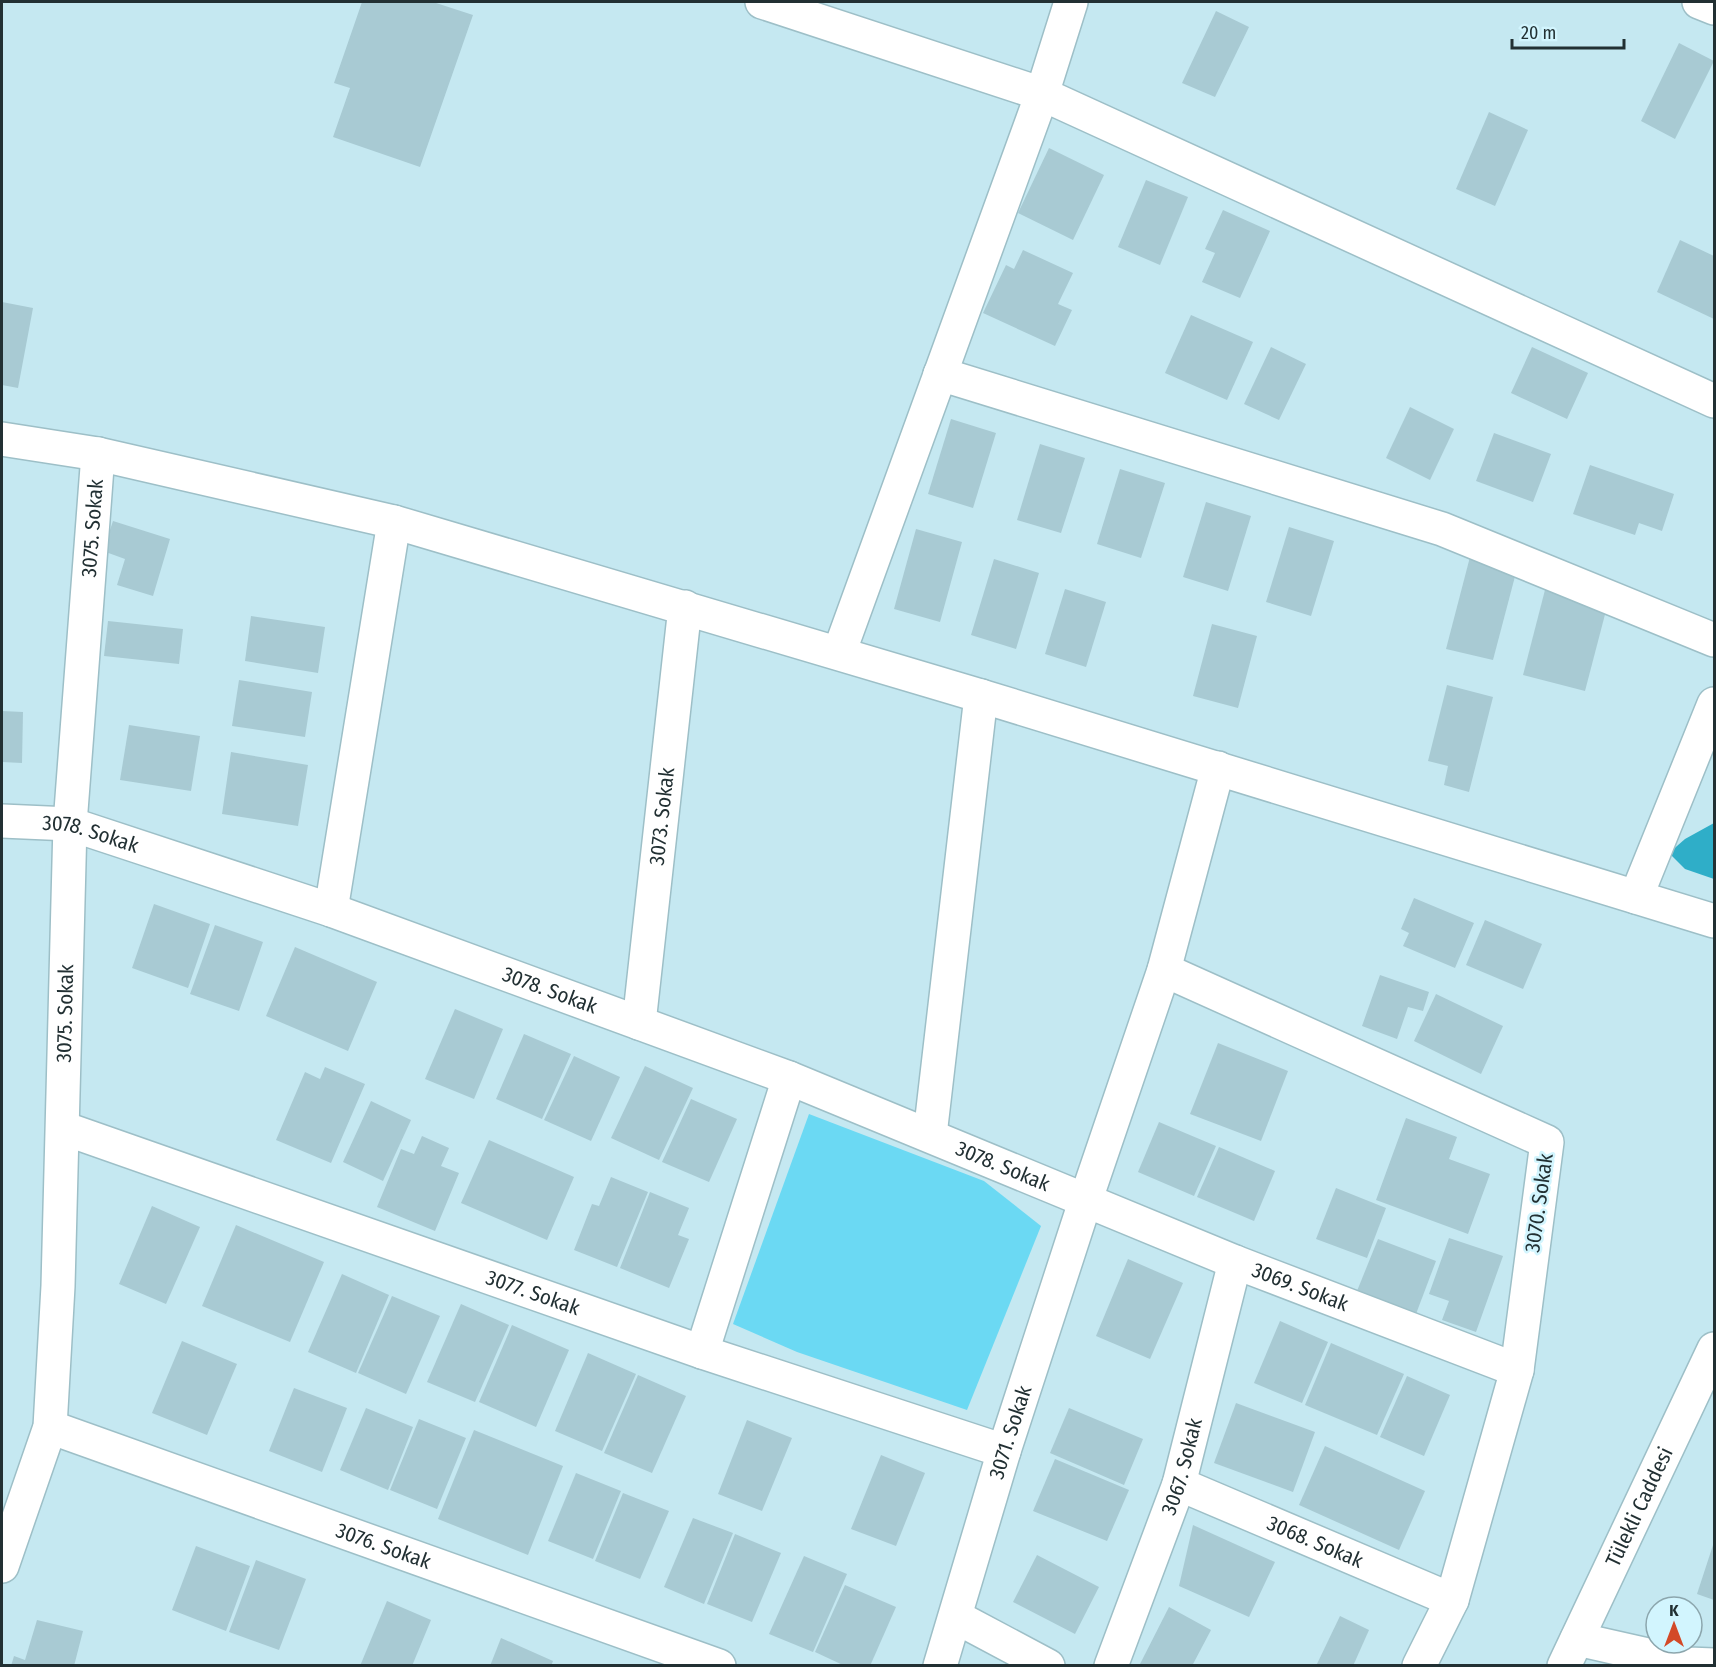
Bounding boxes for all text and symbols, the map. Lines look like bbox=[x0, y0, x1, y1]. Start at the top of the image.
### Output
scale bar bbox=[1512, 12, 1624, 50]
text: 20 m bbox=[1521, 22, 1556, 44]
street label: 3075. Sokak bbox=[76, 478, 109, 578]
street label: 3073. Sokak bbox=[644, 766, 680, 867]
street label: 3078. Sokak bbox=[42, 810, 142, 859]
street label: 3078. Sokak bbox=[499, 961, 601, 1020]
street label: 3075. Sokak bbox=[51, 964, 79, 1063]
street label: 3078. Sokak bbox=[952, 1135, 1054, 1197]
street label: 3070. Sokak bbox=[1519, 1152, 1559, 1254]
street label: 3069. Sokak bbox=[1248, 1257, 1352, 1317]
street label: 3077. Sokak bbox=[483, 1264, 584, 1321]
street label: 3071. Sokak bbox=[983, 1382, 1038, 1482]
street label: 3067. Sokak bbox=[1156, 1415, 1208, 1519]
street label: Tülekli Caddesi bbox=[1600, 1443, 1679, 1571]
street label: 3068. Sokak bbox=[1263, 1510, 1367, 1574]
street label: 3076. Sokak bbox=[332, 1517, 435, 1575]
north arrow bbox=[1644, 1595, 1704, 1655]
text: K bbox=[1669, 1601, 1679, 1620]

